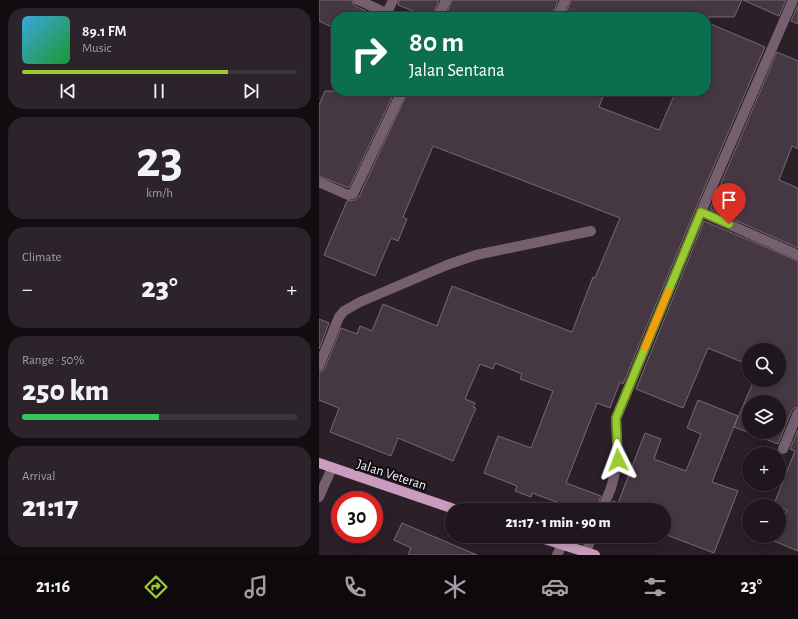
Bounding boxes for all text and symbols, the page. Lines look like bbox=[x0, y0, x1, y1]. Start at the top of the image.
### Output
text: 89.1 FM bbox=[82, 24, 126, 39]
icon: right bbox=[343, 28, 395, 80]
text: 80 m bbox=[409, 29, 464, 57]
text: Music bbox=[82, 42, 112, 55]
text: Jalan Sentana bbox=[409, 62, 505, 80]
icon: previous bbox=[57, 80, 79, 102]
icon: pause bbox=[148, 80, 170, 102]
icon: next bbox=[240, 80, 262, 102]
text: 23 bbox=[136, 134, 183, 186]
pin bbox=[712, 183, 746, 224]
text: km/h bbox=[146, 187, 173, 200]
icon: arrive bbox=[718, 189, 740, 211]
text: Climate bbox=[22, 251, 61, 264]
text: 23° bbox=[141, 273, 178, 303]
text: − bbox=[22, 278, 33, 300]
text: + bbox=[286, 278, 297, 300]
map controls bbox=[742, 343, 786, 543]
button: search bbox=[742, 343, 786, 387]
text: Range · 50% bbox=[22, 354, 84, 367]
text: 250 km bbox=[22, 376, 109, 406]
button: layers bbox=[742, 395, 786, 439]
position arrow bbox=[597, 439, 639, 481]
button: + bbox=[742, 447, 786, 491]
street label: Jalan Veteran bbox=[355, 457, 428, 493]
text: Arrival bbox=[22, 470, 55, 483]
speed limit sign: 30 bbox=[331, 491, 383, 543]
text: 21:17 bbox=[22, 492, 79, 522]
button: − bbox=[742, 499, 786, 543]
text: 21:17 · 1 min · 90 m bbox=[505, 515, 611, 530]
icon: directions bbox=[142, 573, 170, 601]
icon: music bbox=[242, 573, 270, 601]
icon: phone bbox=[341, 573, 369, 601]
icon: climate bbox=[441, 573, 469, 601]
icon: car bbox=[541, 573, 569, 601]
icon: filters bbox=[641, 573, 669, 601]
text: 21:16 bbox=[36, 578, 70, 596]
text: 23° bbox=[741, 578, 762, 596]

